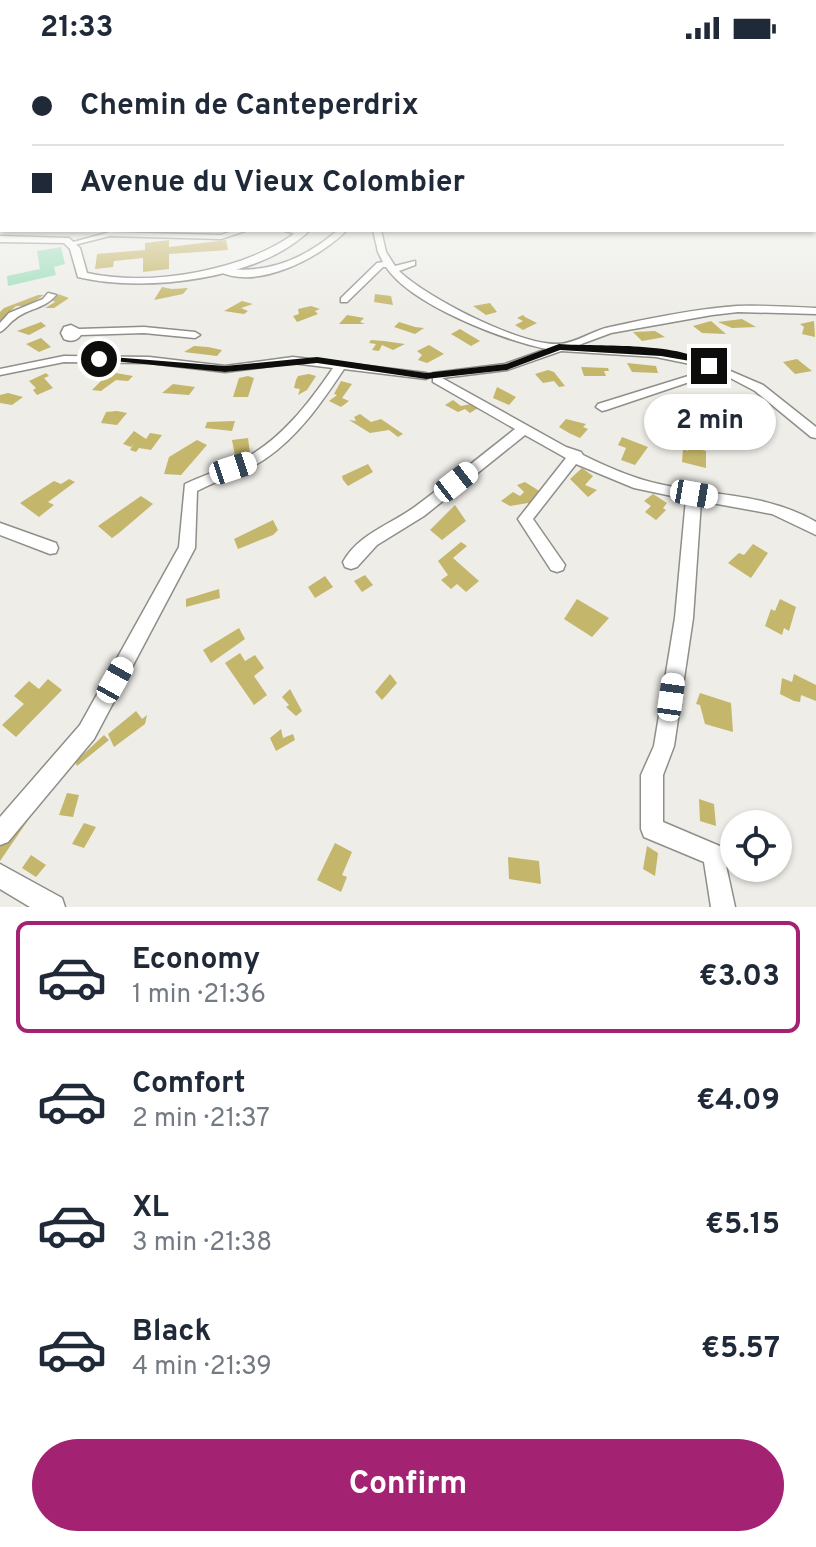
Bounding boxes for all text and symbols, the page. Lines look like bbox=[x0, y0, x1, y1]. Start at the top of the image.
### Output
text: 21:33 bbox=[40, 10, 114, 47]
text: Chemin de Canteperdrix bbox=[80, 88, 419, 125]
text: Avenue du Vieux Colombier bbox=[80, 165, 465, 202]
route start bbox=[81, 341, 117, 377]
route end bbox=[691, 348, 727, 384]
callout: 2 min bbox=[643, 394, 775, 450]
text: 2 min bbox=[676, 405, 744, 438]
car bbox=[206, 449, 260, 487]
car bbox=[430, 458, 482, 506]
car bbox=[668, 478, 720, 510]
car bbox=[93, 653, 137, 707]
car bbox=[656, 672, 686, 722]
map controls bbox=[720, 810, 792, 882]
button: locate bbox=[720, 810, 792, 882]
icon: car bbox=[36, 941, 108, 1013]
text: Economy bbox=[132, 942, 260, 979]
text: €3.03 bbox=[699, 959, 780, 996]
text: 1 min · 21:36 bbox=[132, 979, 266, 1012]
icon: car bbox=[36, 1065, 108, 1137]
text: Comfort bbox=[132, 1066, 245, 1103]
text: €4.09 bbox=[696, 1083, 780, 1120]
text: 2 min · 21:37 bbox=[132, 1103, 270, 1136]
icon: car bbox=[36, 1189, 108, 1261]
text: XL bbox=[132, 1190, 169, 1227]
text: €5.15 bbox=[705, 1207, 780, 1244]
text: 3 min · 21:38 bbox=[132, 1227, 272, 1260]
icon: car bbox=[36, 1313, 108, 1385]
text: Black bbox=[132, 1314, 211, 1351]
text: €5.57 bbox=[701, 1331, 780, 1368]
text: 4 min · 21:39 bbox=[132, 1351, 272, 1384]
button: Confirm bbox=[32, 1439, 784, 1531]

